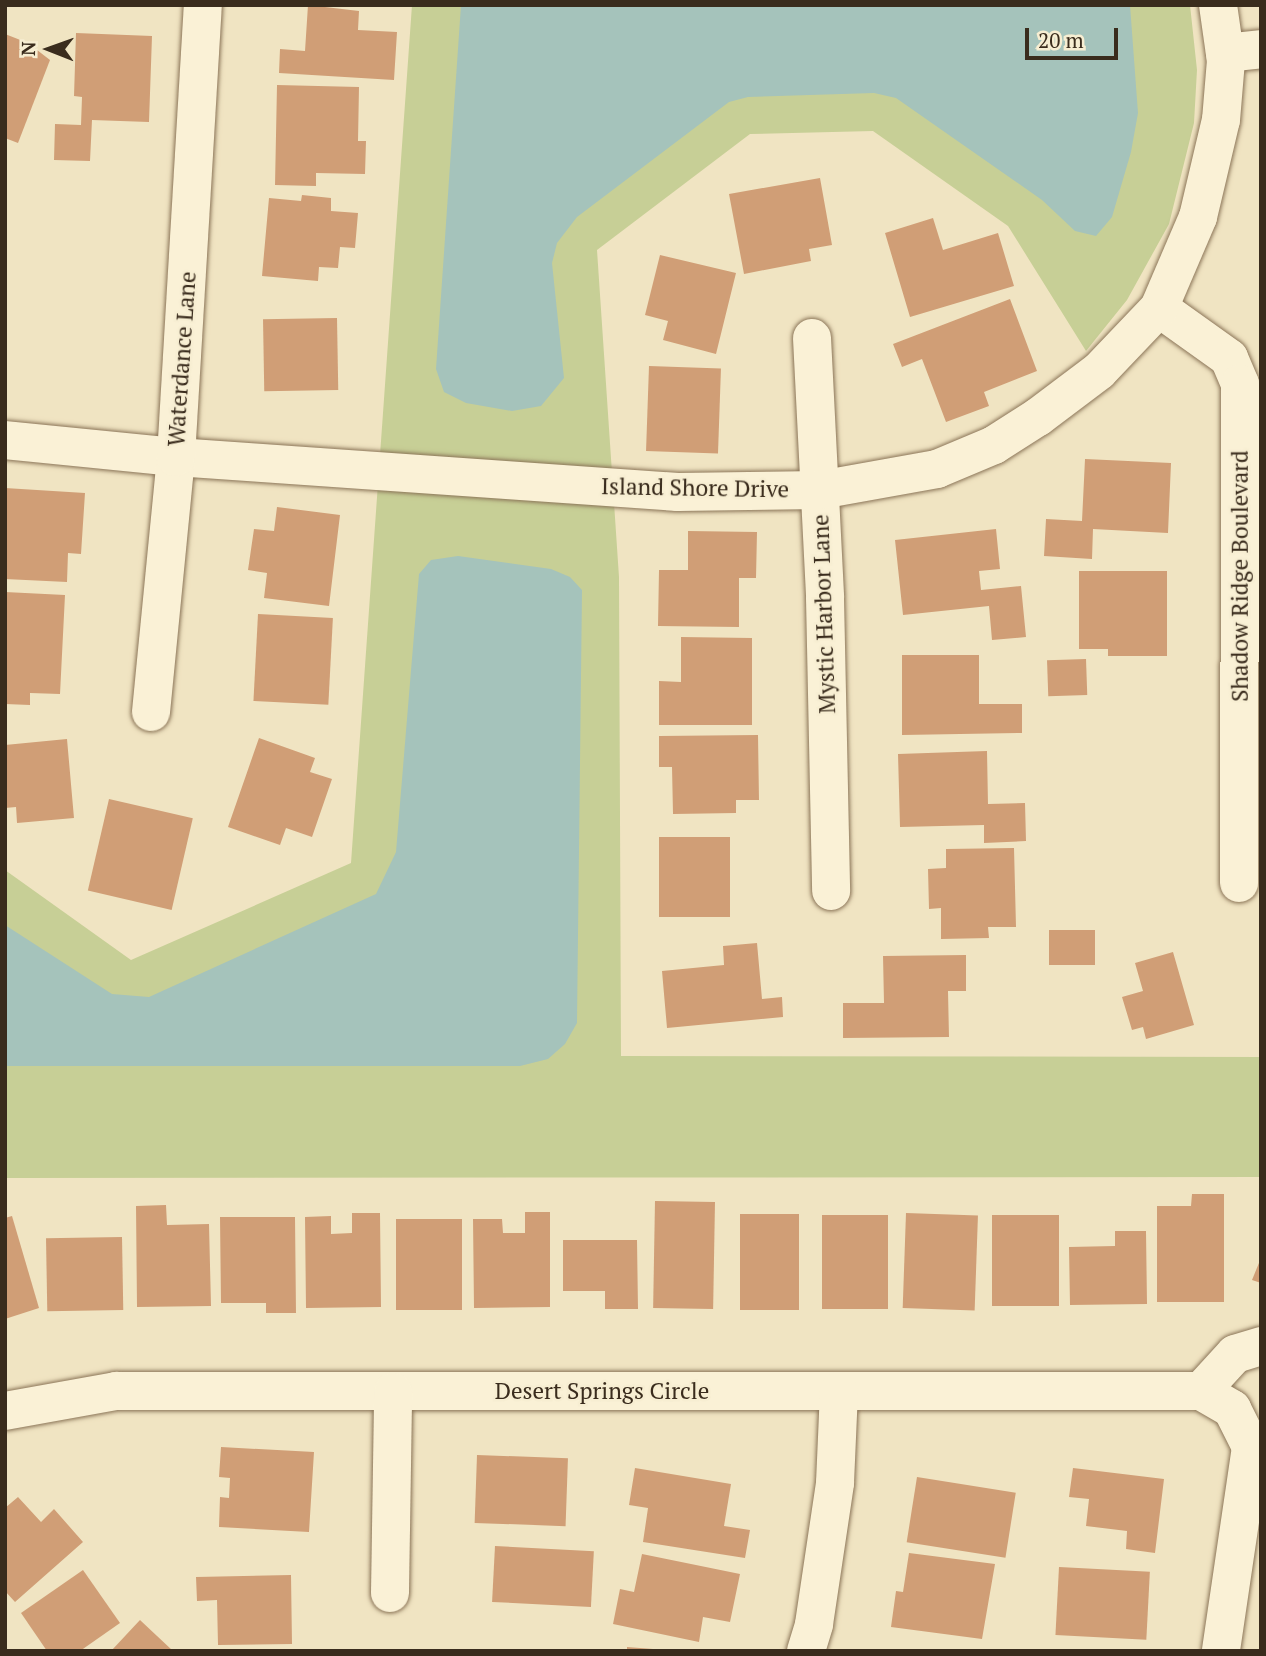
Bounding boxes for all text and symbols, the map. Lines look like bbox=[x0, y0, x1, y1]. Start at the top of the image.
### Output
north arrow bbox=[14, 14, 84, 84]
scale bar bbox=[1028, 14, 1121, 58]
text: 20 m bbox=[1038, 26, 1084, 54]
text: N bbox=[15, 41, 40, 56]
street label: Waterdance Lane bbox=[162, 270, 202, 448]
street label: Shadow Ridge Boulevard bbox=[1226, 450, 1254, 702]
street label: Island Shore Drive bbox=[601, 473, 789, 503]
street label: Mystic Harbor Lane bbox=[807, 514, 841, 714]
street label: Desert Springs Circle bbox=[495, 1377, 709, 1405]

